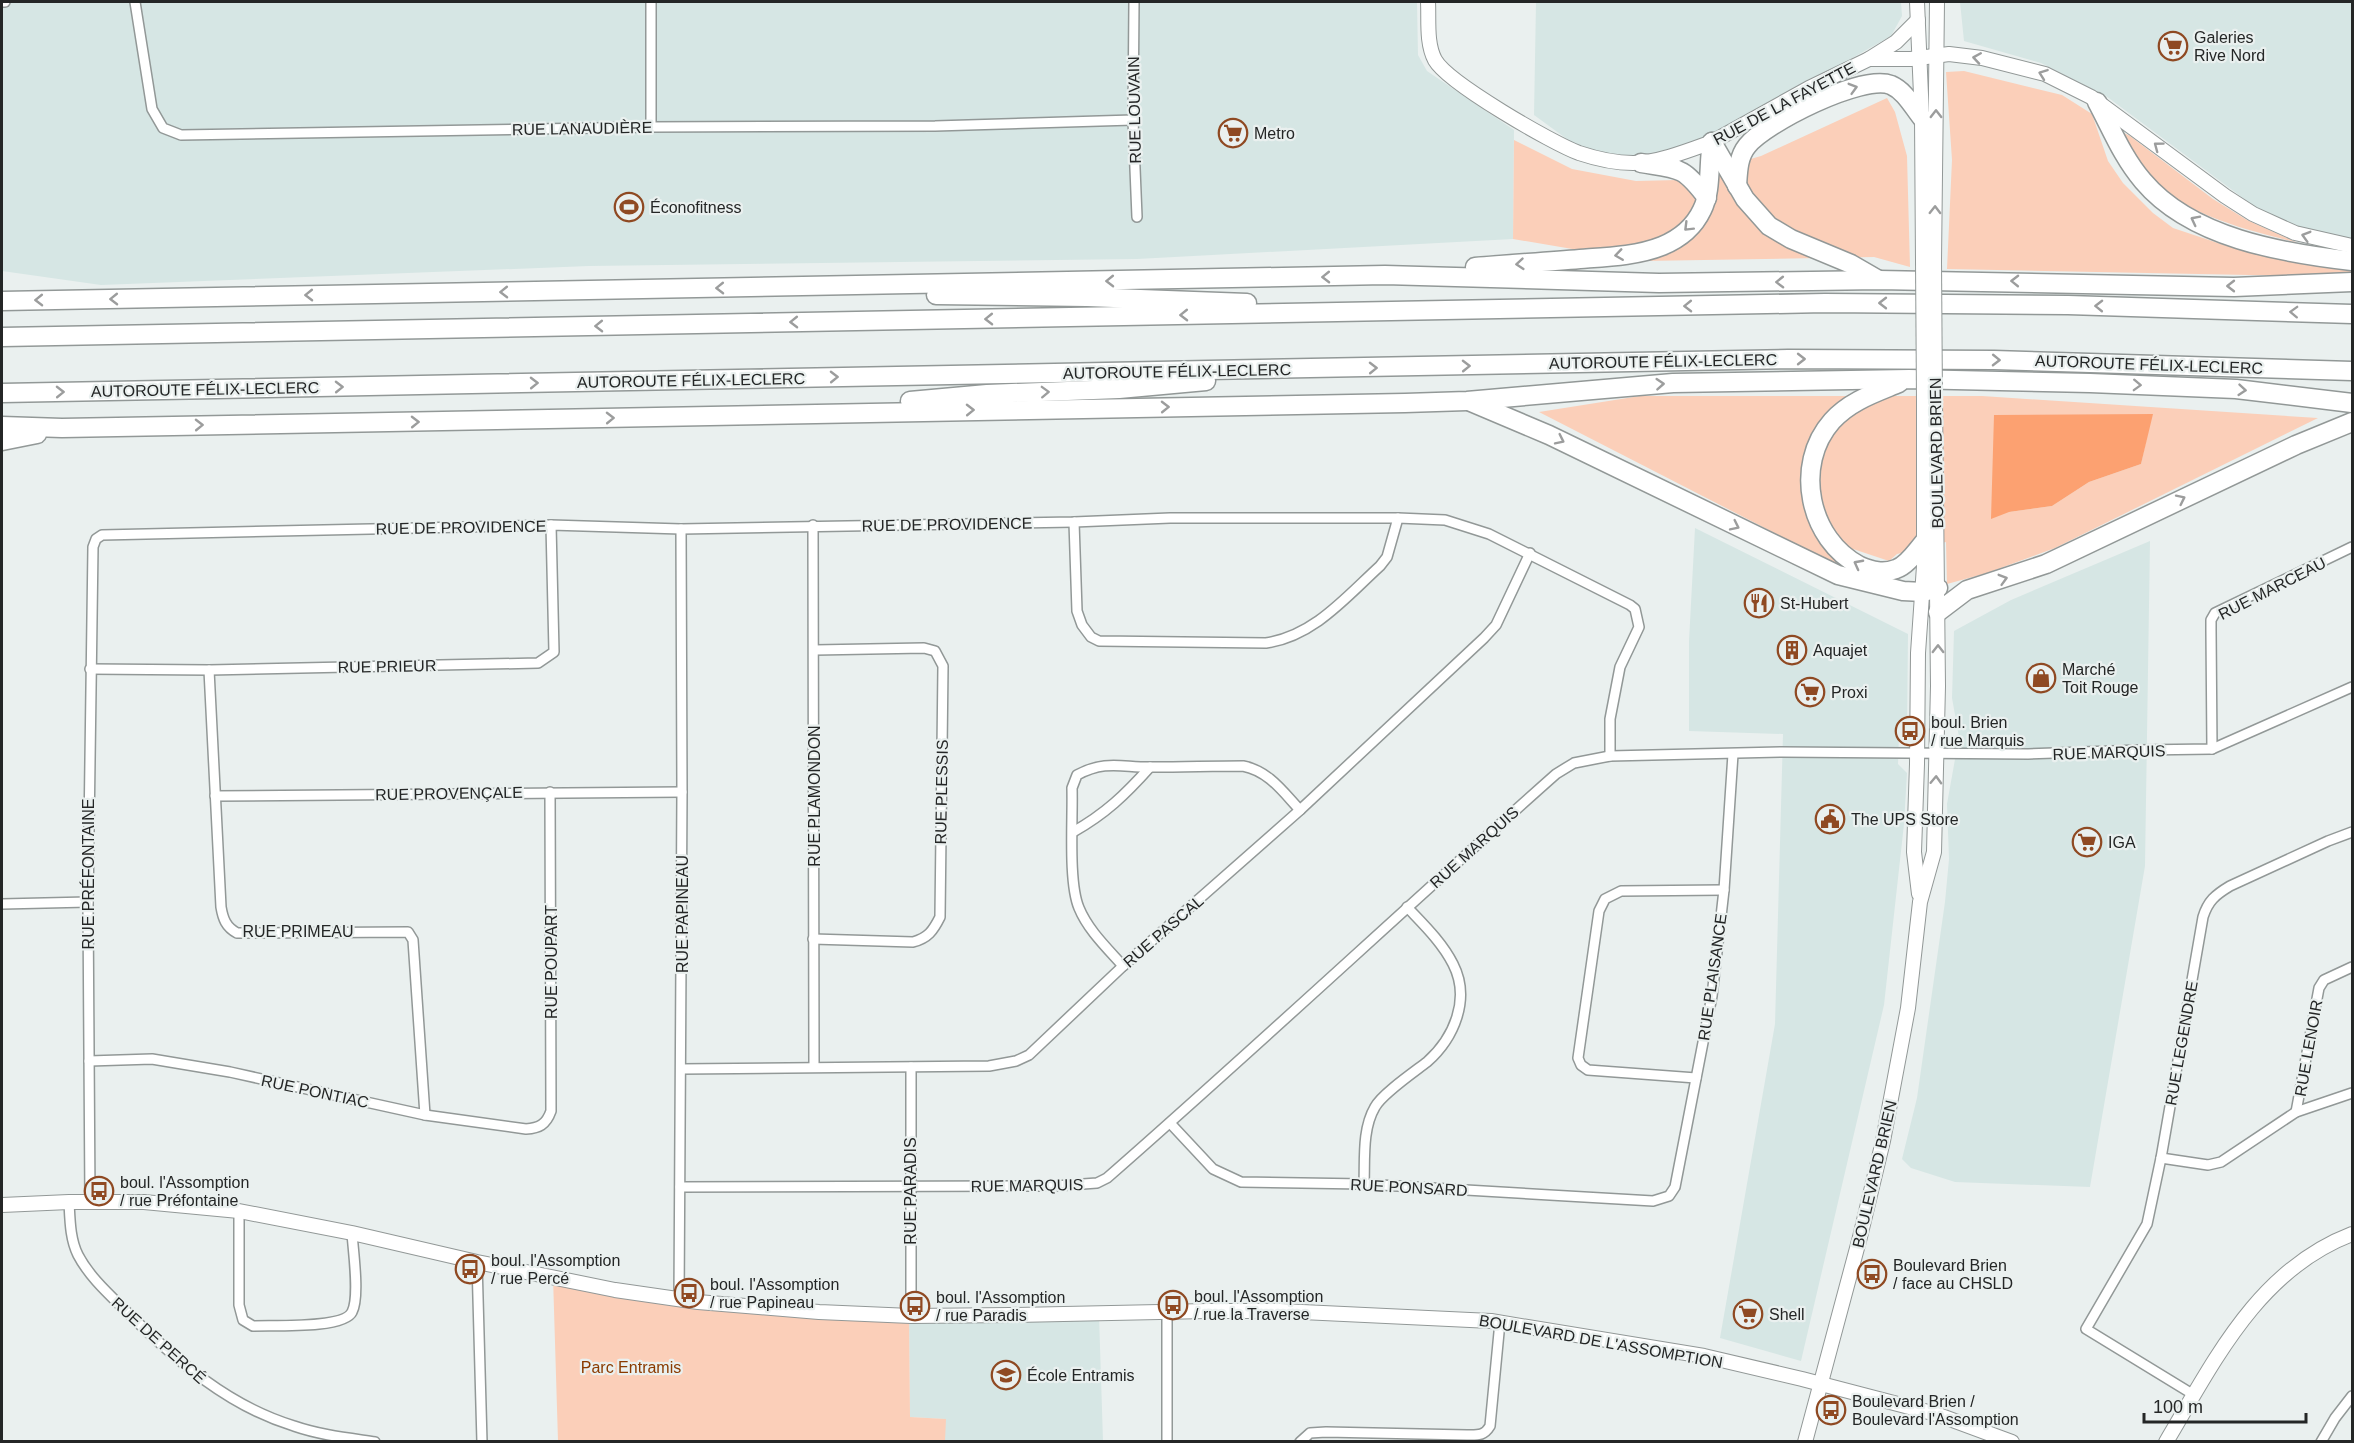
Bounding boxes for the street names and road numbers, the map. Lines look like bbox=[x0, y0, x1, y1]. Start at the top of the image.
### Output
street label: RUE LOUVAIN bbox=[1125, 56, 1144, 164]
street label: RUE DE LA FAYETTE bbox=[1711, 59, 1858, 148]
street label: RUE LANAUDIÈRE bbox=[512, 118, 652, 138]
street label: AUTOROUTE FÉLIX-LECLERC bbox=[1549, 350, 1777, 372]
street label: AUTOROUTE FÉLIX-LECLERC bbox=[2035, 351, 2263, 377]
street label: AUTOROUTE FÉLIX-LECLERC bbox=[1063, 360, 1291, 382]
street label: AUTOROUTE FÉLIX-LECLERC bbox=[577, 369, 805, 391]
street label: BOULEVARD BRIEN bbox=[1927, 377, 1946, 529]
street label: AUTOROUTE FÉLIX-LECLERC bbox=[91, 378, 319, 400]
street label: RUE DE PROVIDENCE bbox=[862, 515, 1032, 534]
street label: RUE DE PROVIDENCE bbox=[376, 518, 546, 537]
street label: RUE MARCEAU bbox=[2216, 554, 2329, 623]
street label: RUE PRIEUR bbox=[338, 657, 436, 676]
street label: RUE PLAMONDON bbox=[806, 725, 823, 867]
street label: RUE PLESSIS bbox=[932, 739, 951, 845]
street label: RUE MARQUIS bbox=[2052, 742, 2166, 763]
street label: RUE PROVENÇALE bbox=[375, 784, 523, 803]
street label: RUE PRÉFONTAINE bbox=[79, 799, 97, 949]
street label: RUE MARQUIS bbox=[1427, 803, 1522, 891]
street label: RUE PAPINEAU bbox=[674, 855, 691, 973]
street label: RUE PASCAL bbox=[1120, 892, 1207, 971]
street label: RUE POUPART bbox=[543, 905, 560, 1019]
street label: RUE PLAISANCE bbox=[1695, 912, 1730, 1042]
street label: RUE PRIMEAU bbox=[242, 923, 354, 940]
street label: RUE LEGENDRE bbox=[2162, 979, 2201, 1107]
street label: RUE LENOIR bbox=[2292, 998, 2325, 1098]
street label: RUE PONTIAC bbox=[260, 1072, 370, 1111]
street label: BOULEVARD BRIEN bbox=[1849, 1099, 1900, 1250]
street label: RUE PARADIS bbox=[902, 1137, 919, 1245]
street label: RUE MARQUIS bbox=[970, 1176, 1084, 1195]
street label: RUE PONSARD bbox=[1350, 1176, 1468, 1199]
street label: RUE DE PERCÉ bbox=[108, 1293, 210, 1387]
street label: BOULEVARD DE L'ASSOMPTION bbox=[1478, 1312, 1724, 1371]

